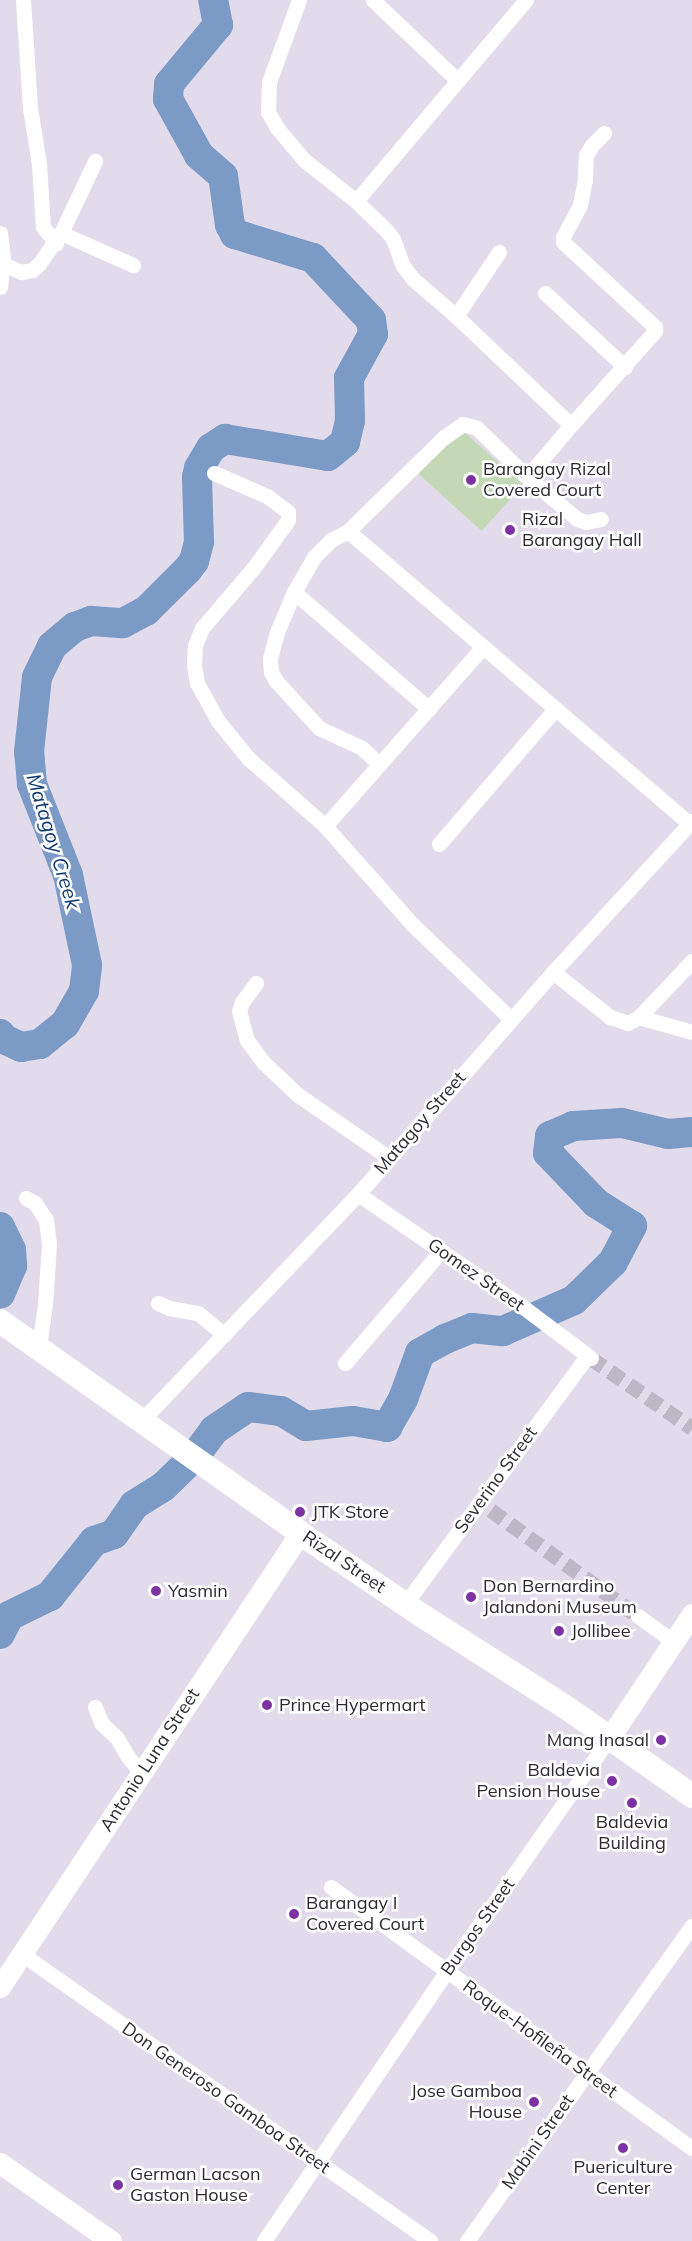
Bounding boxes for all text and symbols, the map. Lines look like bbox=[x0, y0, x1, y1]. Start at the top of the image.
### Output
place label: Barangay Rizal Covered Court bbox=[483, 459, 611, 502]
marker: Barangay Rizal Covered Court bbox=[464, 473, 478, 487]
place label: Rizal Barangay Hall bbox=[522, 509, 642, 552]
marker: Rizal Barangay Hall bbox=[503, 523, 517, 537]
water label: Matagoy Creek bbox=[22, 770, 86, 912]
street label: Matagoy Street bbox=[370, 1067, 470, 1179]
street label: Gomez Street bbox=[424, 1234, 528, 1316]
street label: Severino Street bbox=[450, 1423, 542, 1537]
place label: JTK Store bbox=[312, 1501, 389, 1523]
marker: JTK Store bbox=[293, 1505, 307, 1519]
street label: Rizal Street bbox=[298, 1526, 390, 1598]
place label: Don Bernardino Jalandoni Museum bbox=[483, 1576, 637, 1618]
place label: Yasmin bbox=[168, 1580, 228, 1602]
marker: Yasmin bbox=[149, 1584, 163, 1598]
marker: Don Bernardino Jalandoni Museum bbox=[464, 1590, 478, 1604]
place label: Jollibee bbox=[571, 1620, 630, 1642]
marker: Jollibee bbox=[552, 1624, 566, 1638]
street label: Antonio Luna Street bbox=[96, 1685, 204, 1835]
place label: Prince Hypermart bbox=[279, 1694, 426, 1716]
marker: Prince Hypermart bbox=[260, 1698, 274, 1712]
place label: Mang Inasal bbox=[547, 1729, 649, 1751]
marker: Mang Inasal bbox=[654, 1733, 668, 1747]
place label: Baldevia Pension House bbox=[476, 1760, 600, 1802]
marker: Baldevia Pension House bbox=[605, 1774, 619, 1788]
marker: Baldevia Building bbox=[625, 1796, 639, 1810]
place label: Baldevia Building bbox=[596, 1812, 668, 1854]
street label: Burgos Street bbox=[437, 1874, 519, 1980]
place label: Barangay I Covered Court bbox=[306, 1893, 424, 1936]
marker: Barangay I Covered Court bbox=[287, 1907, 301, 1921]
street label: Roque-Hofileña Street bbox=[459, 1976, 621, 2102]
street label: Don Generoso Gamboa Street bbox=[118, 2018, 334, 2178]
place label: Jose Gamboa House bbox=[411, 2081, 522, 2124]
street label: Mabini Street bbox=[497, 2090, 579, 2194]
marker: Jose Gamboa House bbox=[527, 2095, 541, 2109]
marker: Puericulture Center bbox=[616, 2141, 630, 2155]
place label: Puericulture Center bbox=[573, 2157, 673, 2200]
place label: German Lacson Gaston House bbox=[130, 2164, 261, 2206]
marker: German Lacson Gaston House bbox=[111, 2178, 125, 2192]

